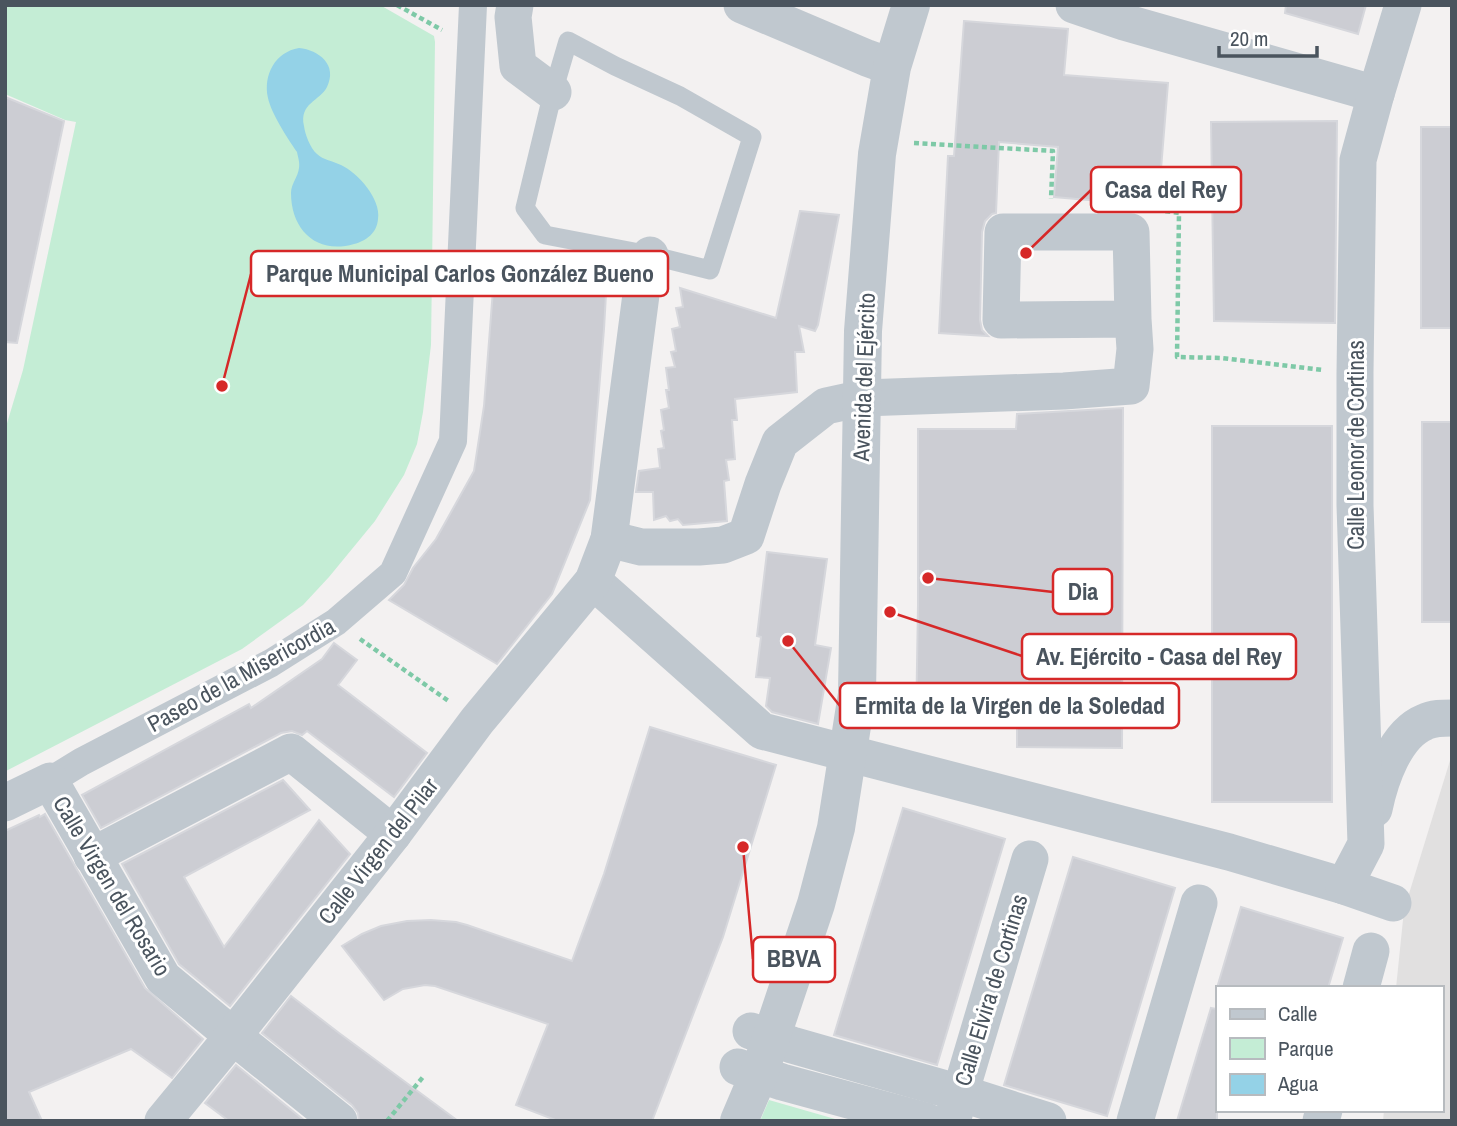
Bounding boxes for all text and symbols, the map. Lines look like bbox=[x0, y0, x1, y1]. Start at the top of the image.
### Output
scale bar bbox=[1219, 14, 1317, 58]
text: 20 m bbox=[1230, 24, 1268, 53]
callout: Casa del Rey bbox=[1091, 167, 1241, 212]
text: Casa del Rey bbox=[1105, 173, 1227, 205]
callout: Parque Municipal Carlos González Bueno bbox=[251, 251, 668, 296]
text: Parque Municipal Carlos González Bueno bbox=[266, 257, 654, 289]
street label: Avenida del Ejército bbox=[845, 292, 882, 463]
street label: Calle Leonor de Cortinas bbox=[1340, 340, 1371, 550]
callout: Dia bbox=[1053, 569, 1112, 614]
text: Dia bbox=[1068, 575, 1098, 607]
street label: Paseo de la Misericordia bbox=[142, 610, 340, 739]
callout: Av. Ejército - Casa del Rey bbox=[1022, 634, 1296, 679]
text: Av. Ejército - Casa del Rey bbox=[1036, 640, 1282, 672]
callout: Ermita de la Virgen de la Soledad bbox=[840, 683, 1179, 728]
text: Ermita de la Virgen de la Soledad bbox=[855, 689, 1165, 721]
street label: Calle Virgen del Pilar bbox=[311, 770, 445, 930]
street label: Calle Virgen del Rosario bbox=[46, 790, 179, 982]
street label: Calle Elvira de Cortinas bbox=[947, 890, 1034, 1090]
callout: BBVA bbox=[753, 937, 835, 982]
text: BBVA bbox=[767, 942, 822, 974]
legend bbox=[1216, 986, 1443, 1112]
text: Calle bbox=[1278, 999, 1317, 1028]
text: Parque bbox=[1278, 1034, 1334, 1063]
text: Agua bbox=[1277, 1069, 1319, 1098]

